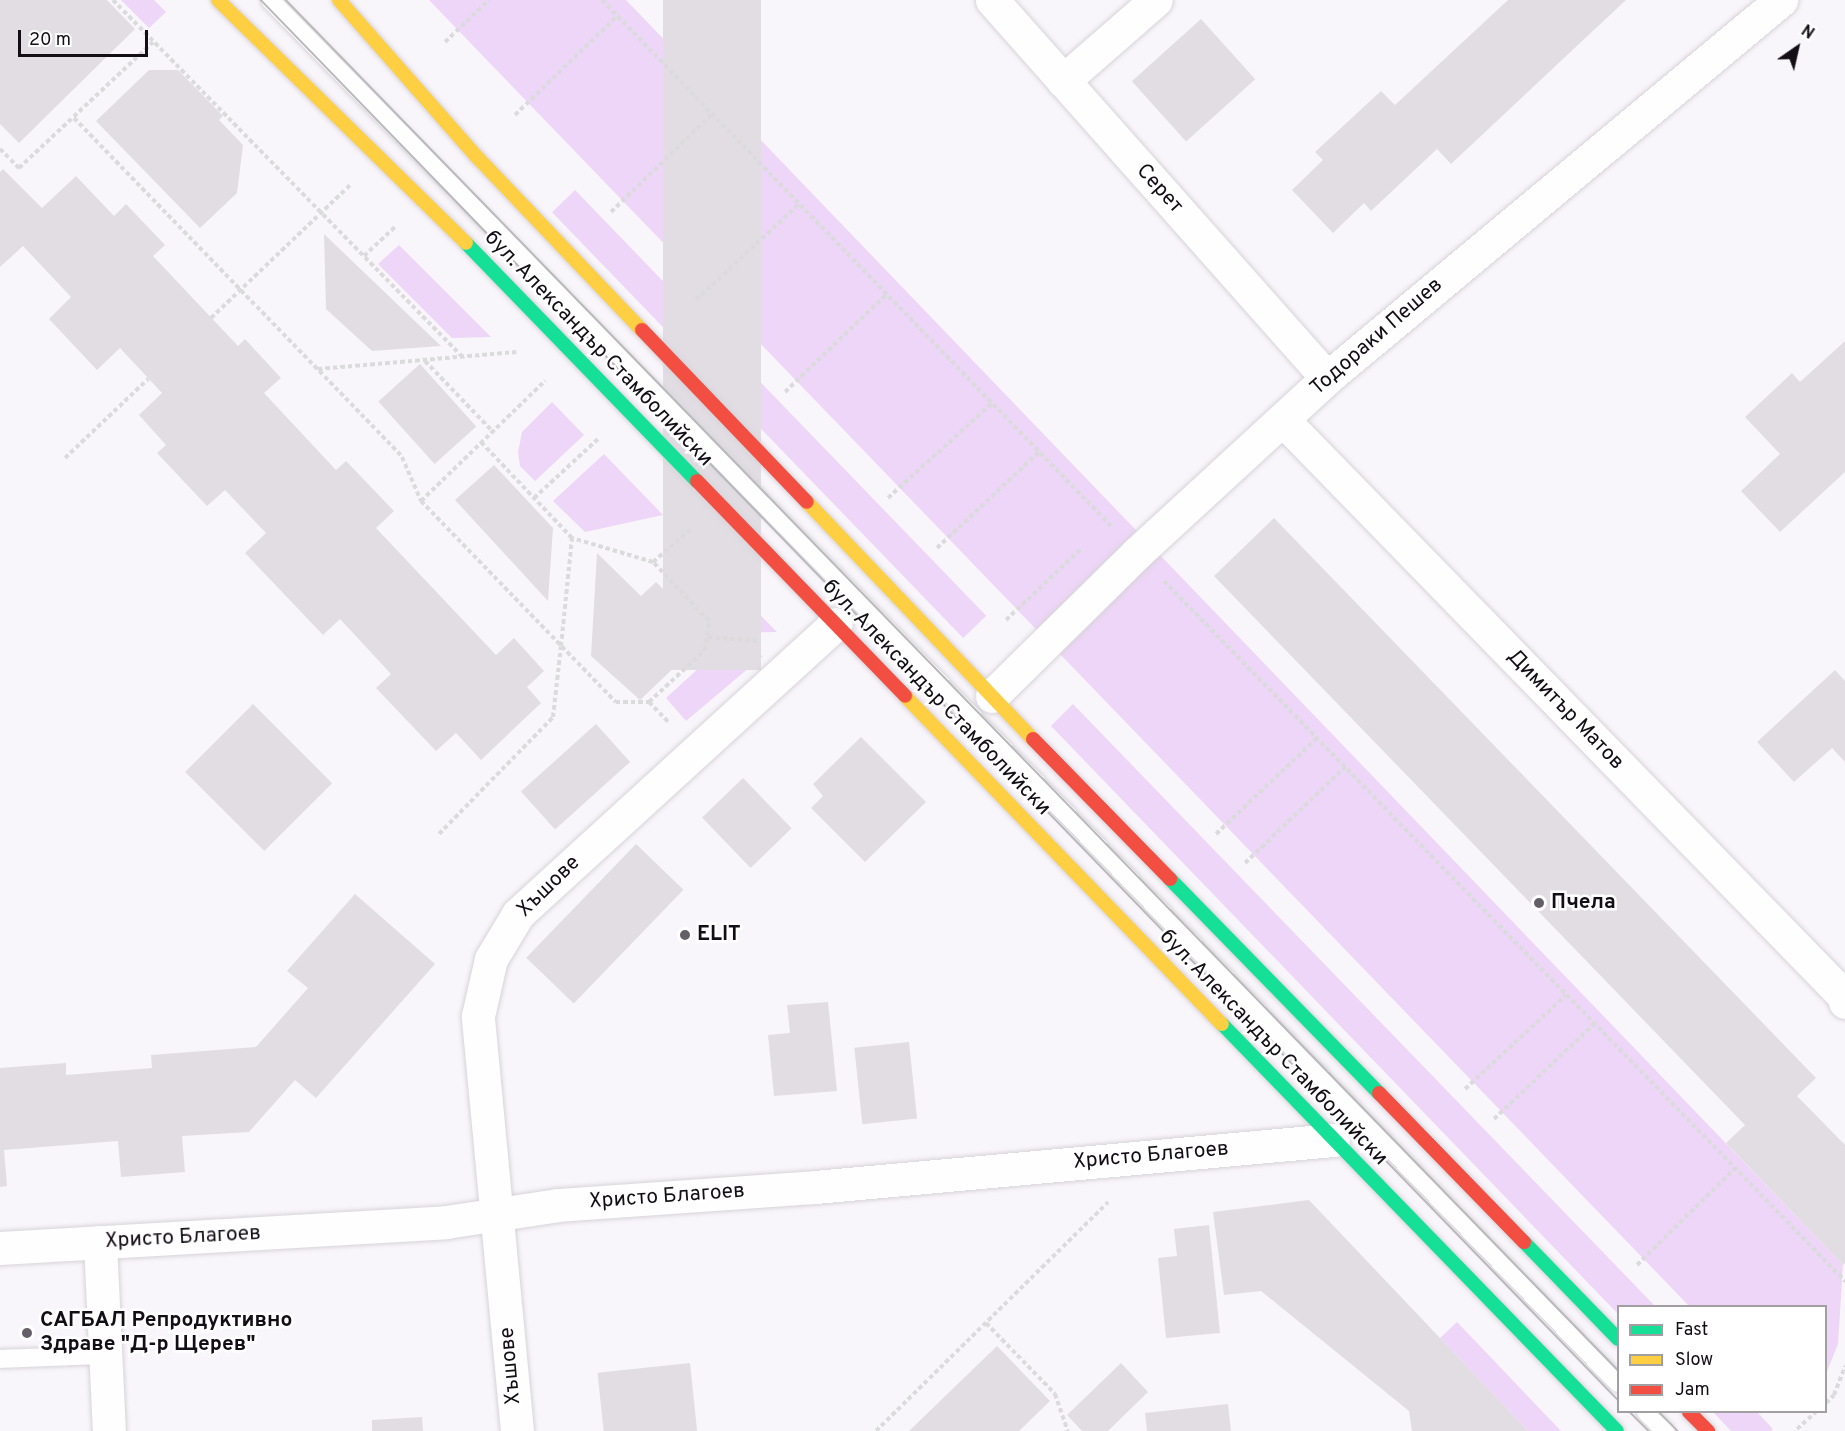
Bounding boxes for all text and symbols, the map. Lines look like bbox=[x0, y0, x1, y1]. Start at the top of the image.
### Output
scale bar bbox=[21, 18, 152, 56]
north arrow bbox=[1767, 18, 1827, 78]
text: N bbox=[1797, 22, 1817, 45]
text: 20 m bbox=[29, 29, 71, 52]
street label: Серет bbox=[1130, 159, 1188, 219]
street label: бул. Александър Стамболийски bbox=[478, 226, 718, 472]
street label: Тодораки Пешев bbox=[1306, 273, 1448, 401]
street label: бул. Александър Стамболийски bbox=[816, 575, 1056, 821]
street label: Димитър Матов bbox=[1501, 645, 1629, 775]
street label: Хъшове bbox=[512, 851, 586, 923]
place label: Пчела bbox=[1551, 890, 1616, 916]
marker: Пчела bbox=[1532, 896, 1546, 910]
place label: ELIT bbox=[697, 922, 741, 948]
street label: бул. Александър Стамболийски bbox=[1153, 925, 1393, 1171]
marker: ELIT bbox=[678, 928, 692, 942]
street label: Христо Благоев bbox=[1072, 1137, 1230, 1175]
street label: Христо Благоев bbox=[588, 1179, 746, 1215]
street label: Христо Благоев bbox=[104, 1221, 262, 1255]
legend bbox=[1617, 1305, 1827, 1413]
place label: САГБАЛ Репродуктивно Здраве "Д-р Щерев" bbox=[40, 1308, 292, 1358]
text: Fast bbox=[1675, 1319, 1708, 1342]
marker: САГБАЛ Репродуктивно Здраве "Д-р Щерев" bbox=[18, 1324, 36, 1342]
street label: Хъшове bbox=[495, 1326, 527, 1406]
text: Slow bbox=[1675, 1349, 1713, 1372]
text: Jam bbox=[1675, 1379, 1710, 1402]

